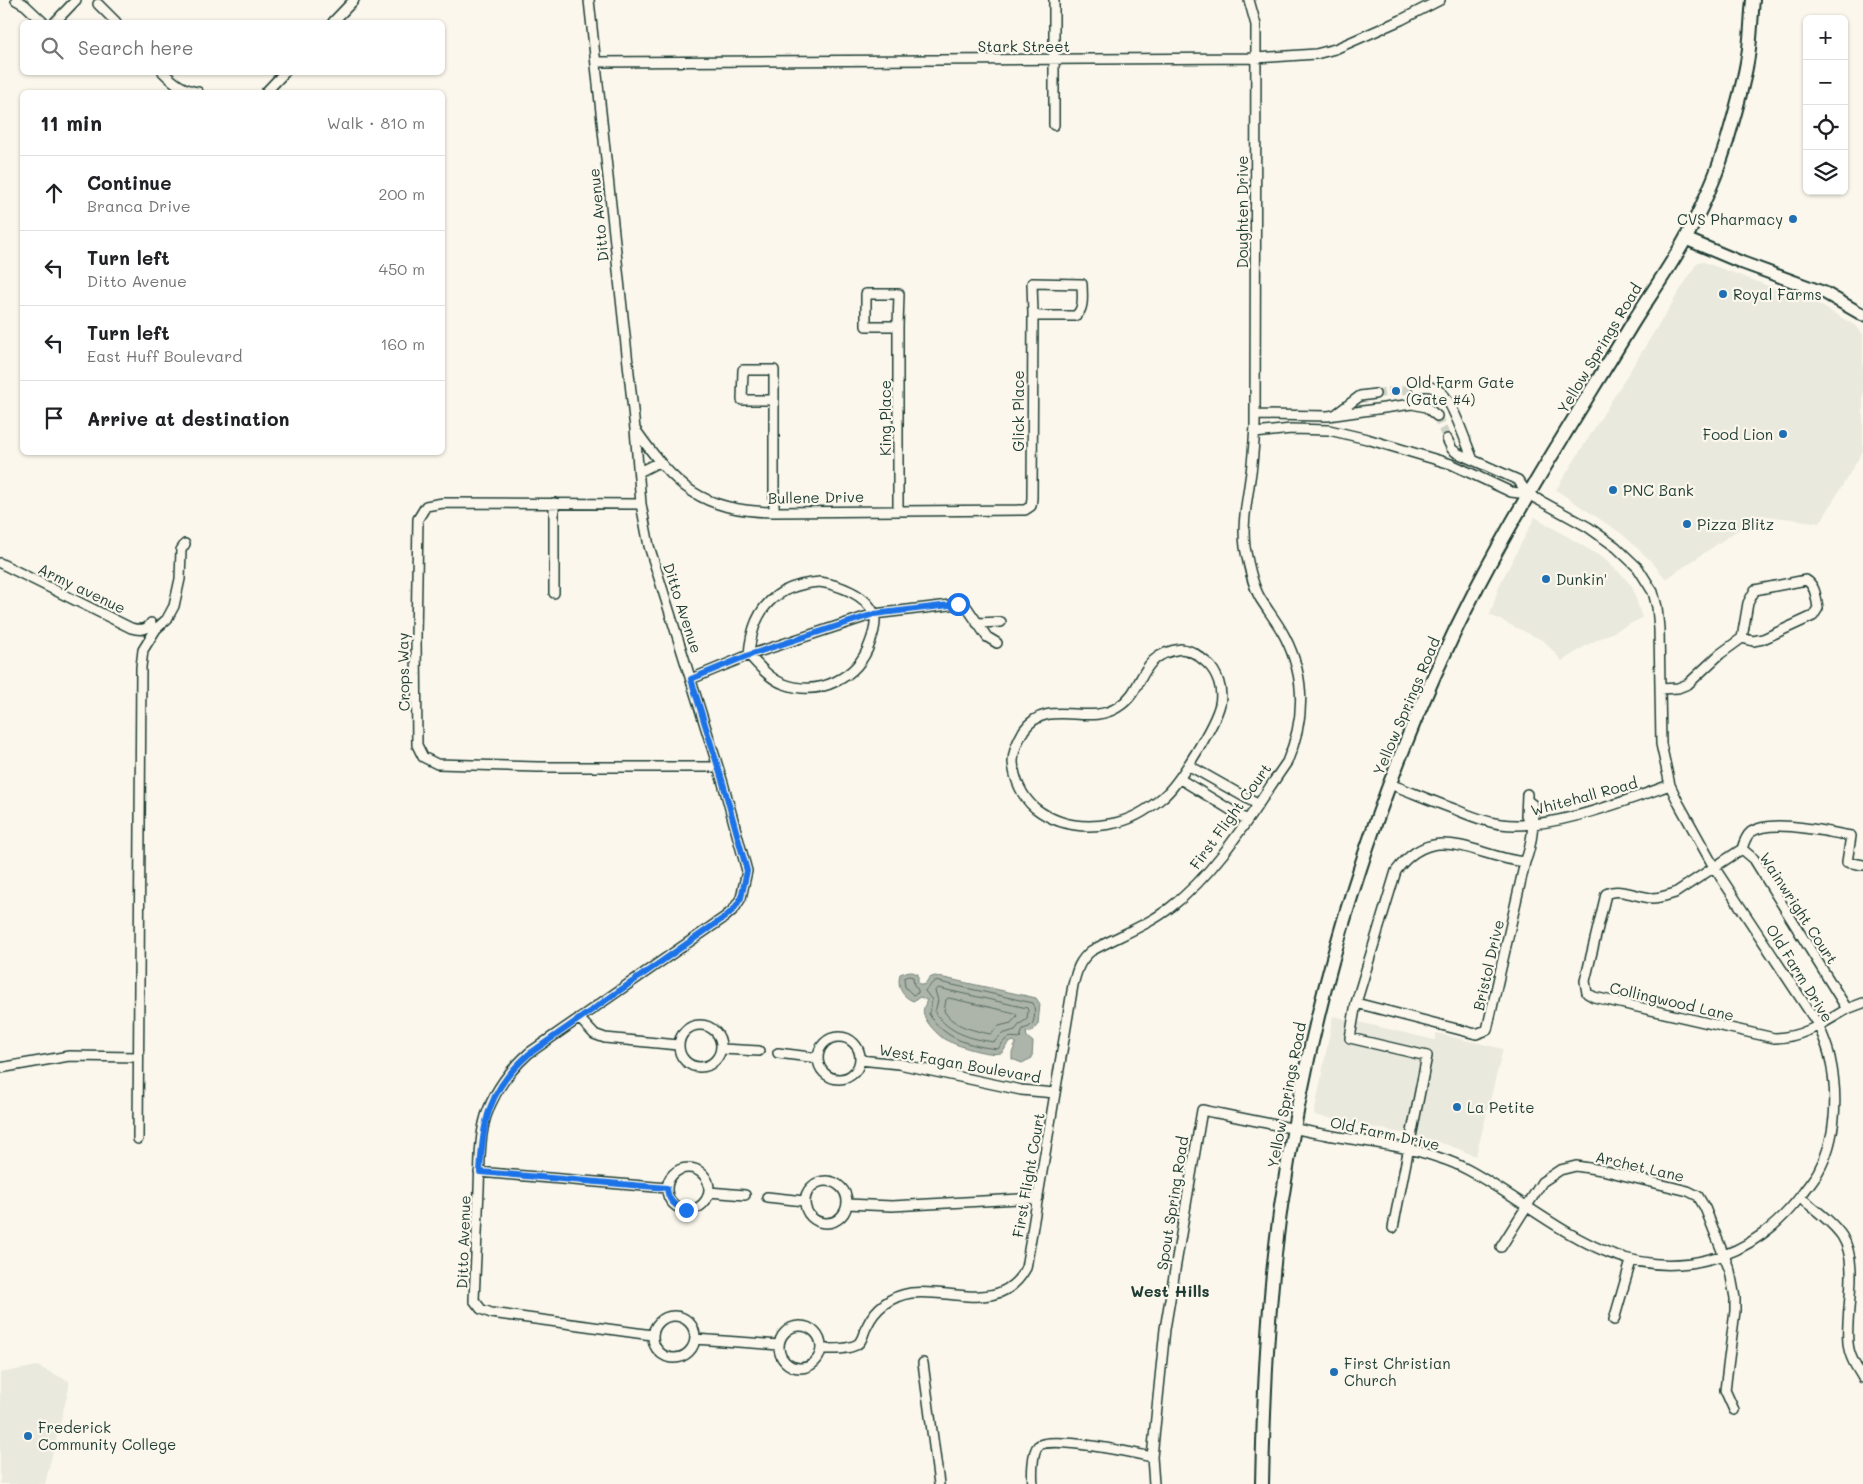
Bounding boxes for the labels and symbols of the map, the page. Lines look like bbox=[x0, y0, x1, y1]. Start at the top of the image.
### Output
street label: Stark Street bbox=[978, 36, 1070, 56]
street label: Doughten Drive bbox=[1232, 155, 1252, 269]
street label: Ditto Avenue bbox=[583, 167, 613, 263]
place label: CVS Pharmacy bbox=[1677, 209, 1783, 229]
marker: CVS Pharmacy bbox=[1787, 213, 1799, 225]
street label: Yellow Springs Road bbox=[1552, 279, 1646, 417]
place label: Royal Farms bbox=[1733, 284, 1822, 304]
marker: Royal Farms bbox=[1717, 288, 1729, 300]
street label: Glick Place bbox=[1008, 370, 1028, 452]
place label: Old Farm Gate (Gate #4) bbox=[1406, 372, 1514, 409]
street label: King Place bbox=[875, 380, 895, 456]
marker: Old Farm Gate (Gate #4) bbox=[1390, 385, 1402, 397]
place label: Food Lion bbox=[1703, 424, 1773, 444]
marker: Food Lion bbox=[1777, 428, 1789, 440]
place label: PNC Bank bbox=[1623, 480, 1694, 500]
marker: PNC Bank bbox=[1607, 484, 1619, 496]
street label: Bullene Drive bbox=[768, 486, 864, 508]
place label: Pizza Blitz bbox=[1697, 514, 1774, 534]
marker: Pizza Blitz bbox=[1681, 518, 1693, 530]
street label: Army avenue bbox=[35, 558, 129, 618]
street label: Ditto Avenue bbox=[659, 560, 707, 656]
place label: Dunkin' bbox=[1556, 569, 1607, 589]
marker: Dunkin' bbox=[1540, 573, 1552, 585]
route start bbox=[947, 593, 970, 616]
street label: Crops Way bbox=[392, 632, 414, 712]
street label: Yellow Springs Road bbox=[1368, 634, 1444, 778]
street label: First Flight Court bbox=[1185, 759, 1275, 873]
street label: Whitehall Road bbox=[1528, 772, 1640, 820]
street label: Wainwright Court bbox=[1755, 848, 1843, 968]
street label: Bristol Drive bbox=[1468, 918, 1508, 1012]
street label: Old Farm Drive bbox=[1762, 920, 1838, 1026]
street label: Collingwood Lane bbox=[1608, 977, 1736, 1025]
street label: Yellow Springs Road bbox=[1262, 1020, 1310, 1170]
street label: West Fagan Boulevard bbox=[878, 1039, 1042, 1087]
place label: La Petite bbox=[1467, 1097, 1535, 1117]
marker: La Petite bbox=[1451, 1101, 1463, 1113]
street label: First Flight Court bbox=[1007, 1111, 1049, 1239]
street label: Old Farm Drive bbox=[1328, 1112, 1442, 1154]
street label: Spout Spring Road bbox=[1152, 1135, 1192, 1271]
street label: Archet Lane bbox=[1594, 1146, 1686, 1186]
street label: Ditto Avenue bbox=[451, 1195, 475, 1289]
route end bbox=[675, 1199, 698, 1222]
district label: West Hills bbox=[1130, 1280, 1210, 1301]
place label: First Christian Church bbox=[1344, 1353, 1451, 1390]
marker: First Christian Church bbox=[1328, 1366, 1340, 1378]
place label: Frederick Community College bbox=[38, 1417, 176, 1454]
marker: Frederick Community College bbox=[22, 1430, 34, 1442]

